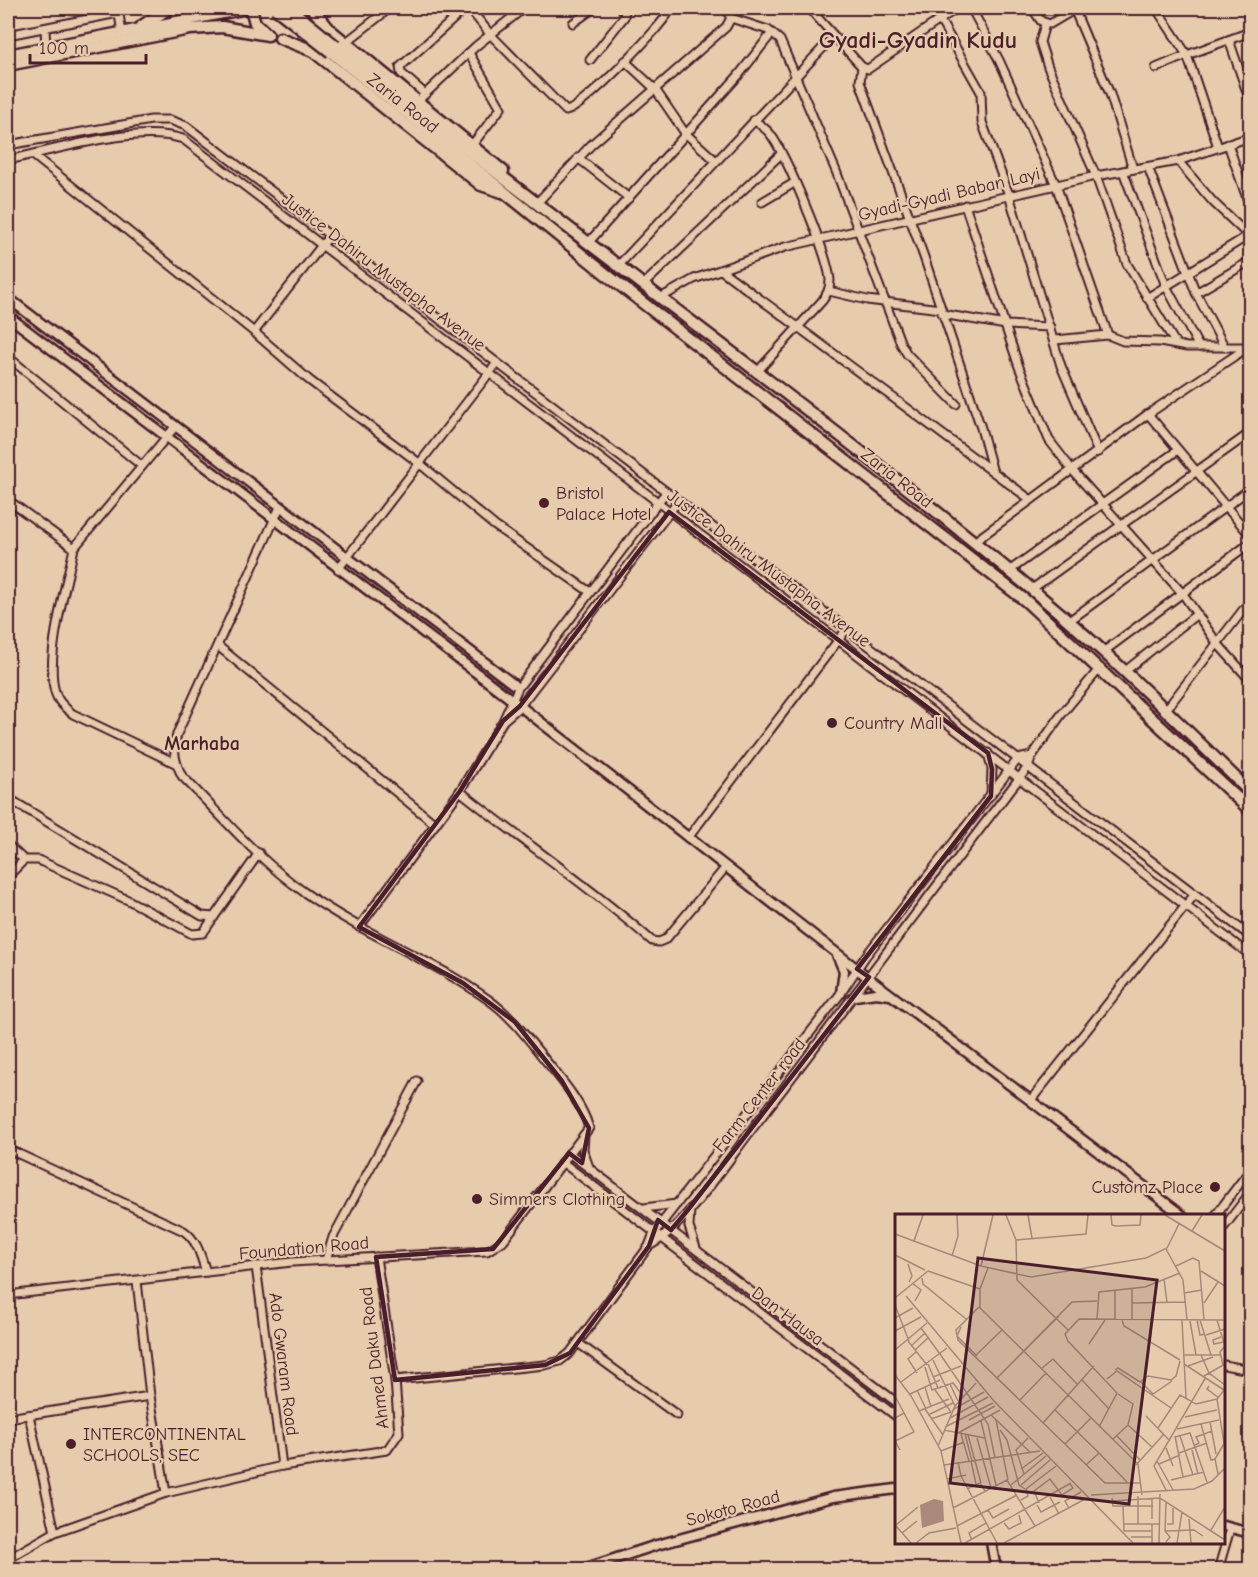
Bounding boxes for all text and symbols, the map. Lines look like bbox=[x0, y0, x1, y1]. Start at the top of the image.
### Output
district label: Gyadi-Gyadin Kudu bbox=[819, 26, 1017, 54]
scale bar bbox=[30, 27, 146, 65]
text: 100 m bbox=[39, 38, 89, 59]
street label: Zaria Road bbox=[363, 69, 443, 138]
street label: Gyadi-Gyadi Baban Layi bbox=[856, 163, 1042, 226]
street label: Justice Dahiru Mustapha Avenue bbox=[278, 189, 490, 356]
street label: Zaria Road bbox=[857, 444, 937, 513]
place label: Bristol Palace Hotel bbox=[556, 483, 652, 525]
street label: Justice Dahiru Mustapha Avenue bbox=[663, 485, 875, 652]
marker: Bristol Palace Hotel bbox=[537, 496, 551, 510]
place label: Country Mall bbox=[844, 713, 942, 734]
marker: Country Mall bbox=[825, 716, 839, 730]
district label: Marhaba bbox=[164, 732, 240, 755]
street label: Farm Center road bbox=[708, 1034, 810, 1156]
place label: Customz Place bbox=[1091, 1177, 1203, 1198]
marker: Customz Place bbox=[1208, 1180, 1222, 1194]
place label: Simmers Clothing bbox=[489, 1189, 625, 1210]
marker: Simmers Clothing bbox=[470, 1192, 484, 1206]
inset map bbox=[895, 1214, 1225, 1544]
street label: Foundation Road bbox=[238, 1232, 370, 1265]
street label: Dan Hausa bbox=[748, 1282, 828, 1350]
street label: Ahmed Daku Road bbox=[355, 1286, 394, 1430]
street label: Ado Gwaram Road bbox=[264, 1291, 303, 1437]
place label: INTERCONTINENTAL SCHOOLS, SEC bbox=[83, 1424, 246, 1466]
marker: INTERCONTINENTAL SCHOOLS, SEC bbox=[64, 1437, 78, 1451]
street label: Sokoto Road bbox=[684, 1486, 782, 1531]

